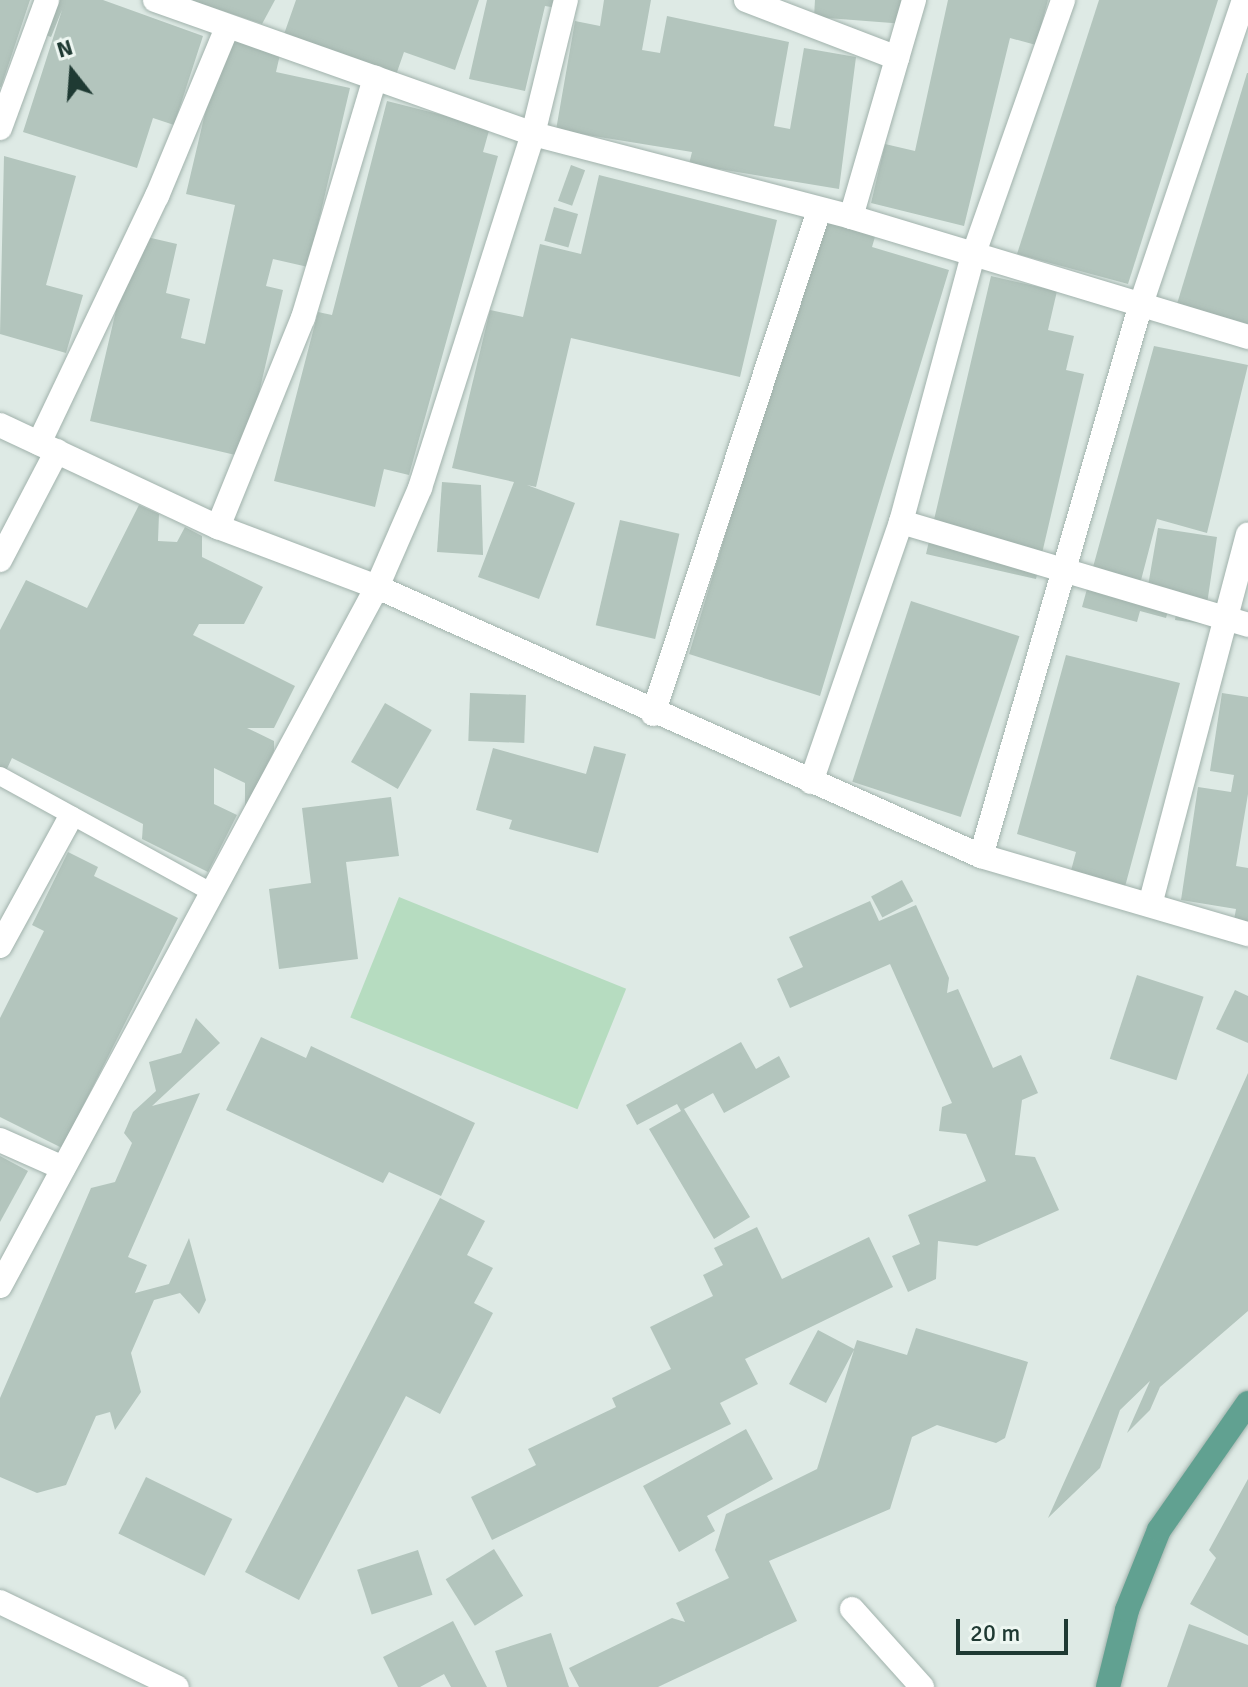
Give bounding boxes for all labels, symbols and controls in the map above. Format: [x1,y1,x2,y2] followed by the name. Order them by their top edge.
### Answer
[32,32,112,112] north arrow
[54,33,76,64] text: N
[960,1603,1072,1653] scale bar
[970,1618,1020,1648] text: 20 m

